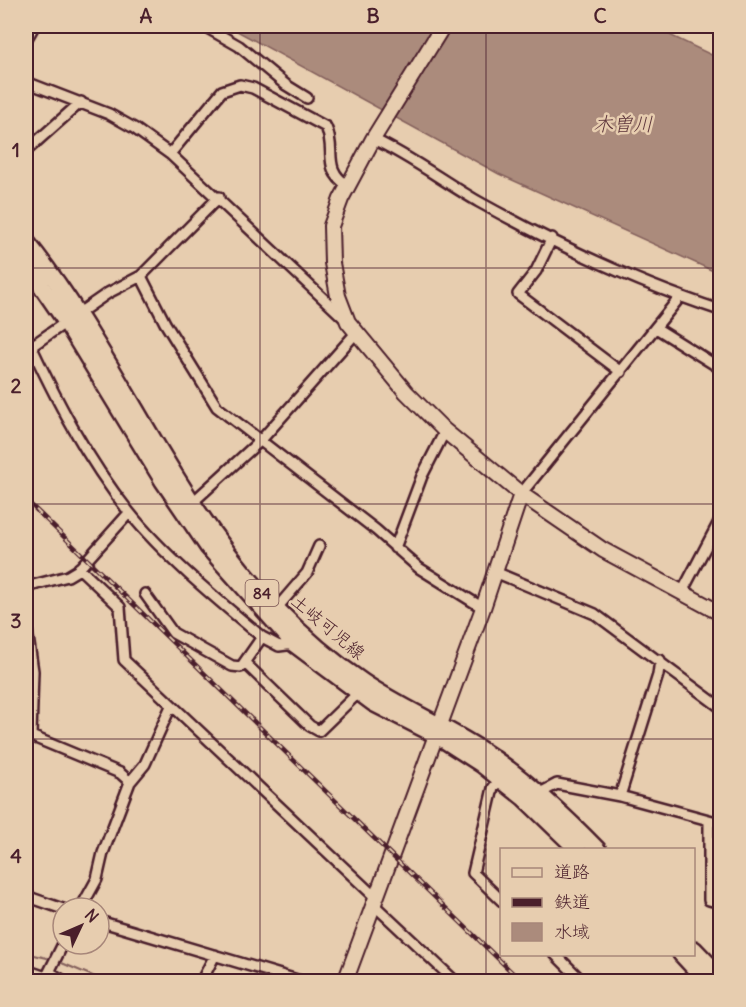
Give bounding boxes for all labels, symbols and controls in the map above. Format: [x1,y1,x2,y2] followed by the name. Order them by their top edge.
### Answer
[140,3,153,28] text: A
[366,3,380,28] text: B
[593,3,607,28] text: C
[593,111,653,136] water label: 木曽川
[12,137,20,162] text: 1
[11,373,22,398] text: 2
[246,580,278,606] road number: 84
[286,589,370,664] street label: 土岐可児線
[10,608,22,633] text: 3
[10,843,22,868] text: 4
[500,848,695,956] legend
[554,860,590,883] text: 道路
[554,890,590,913] text: 鉄道
[51,896,111,956] north arrow
[81,905,103,927] text: N
[554,920,590,943] text: 水域

